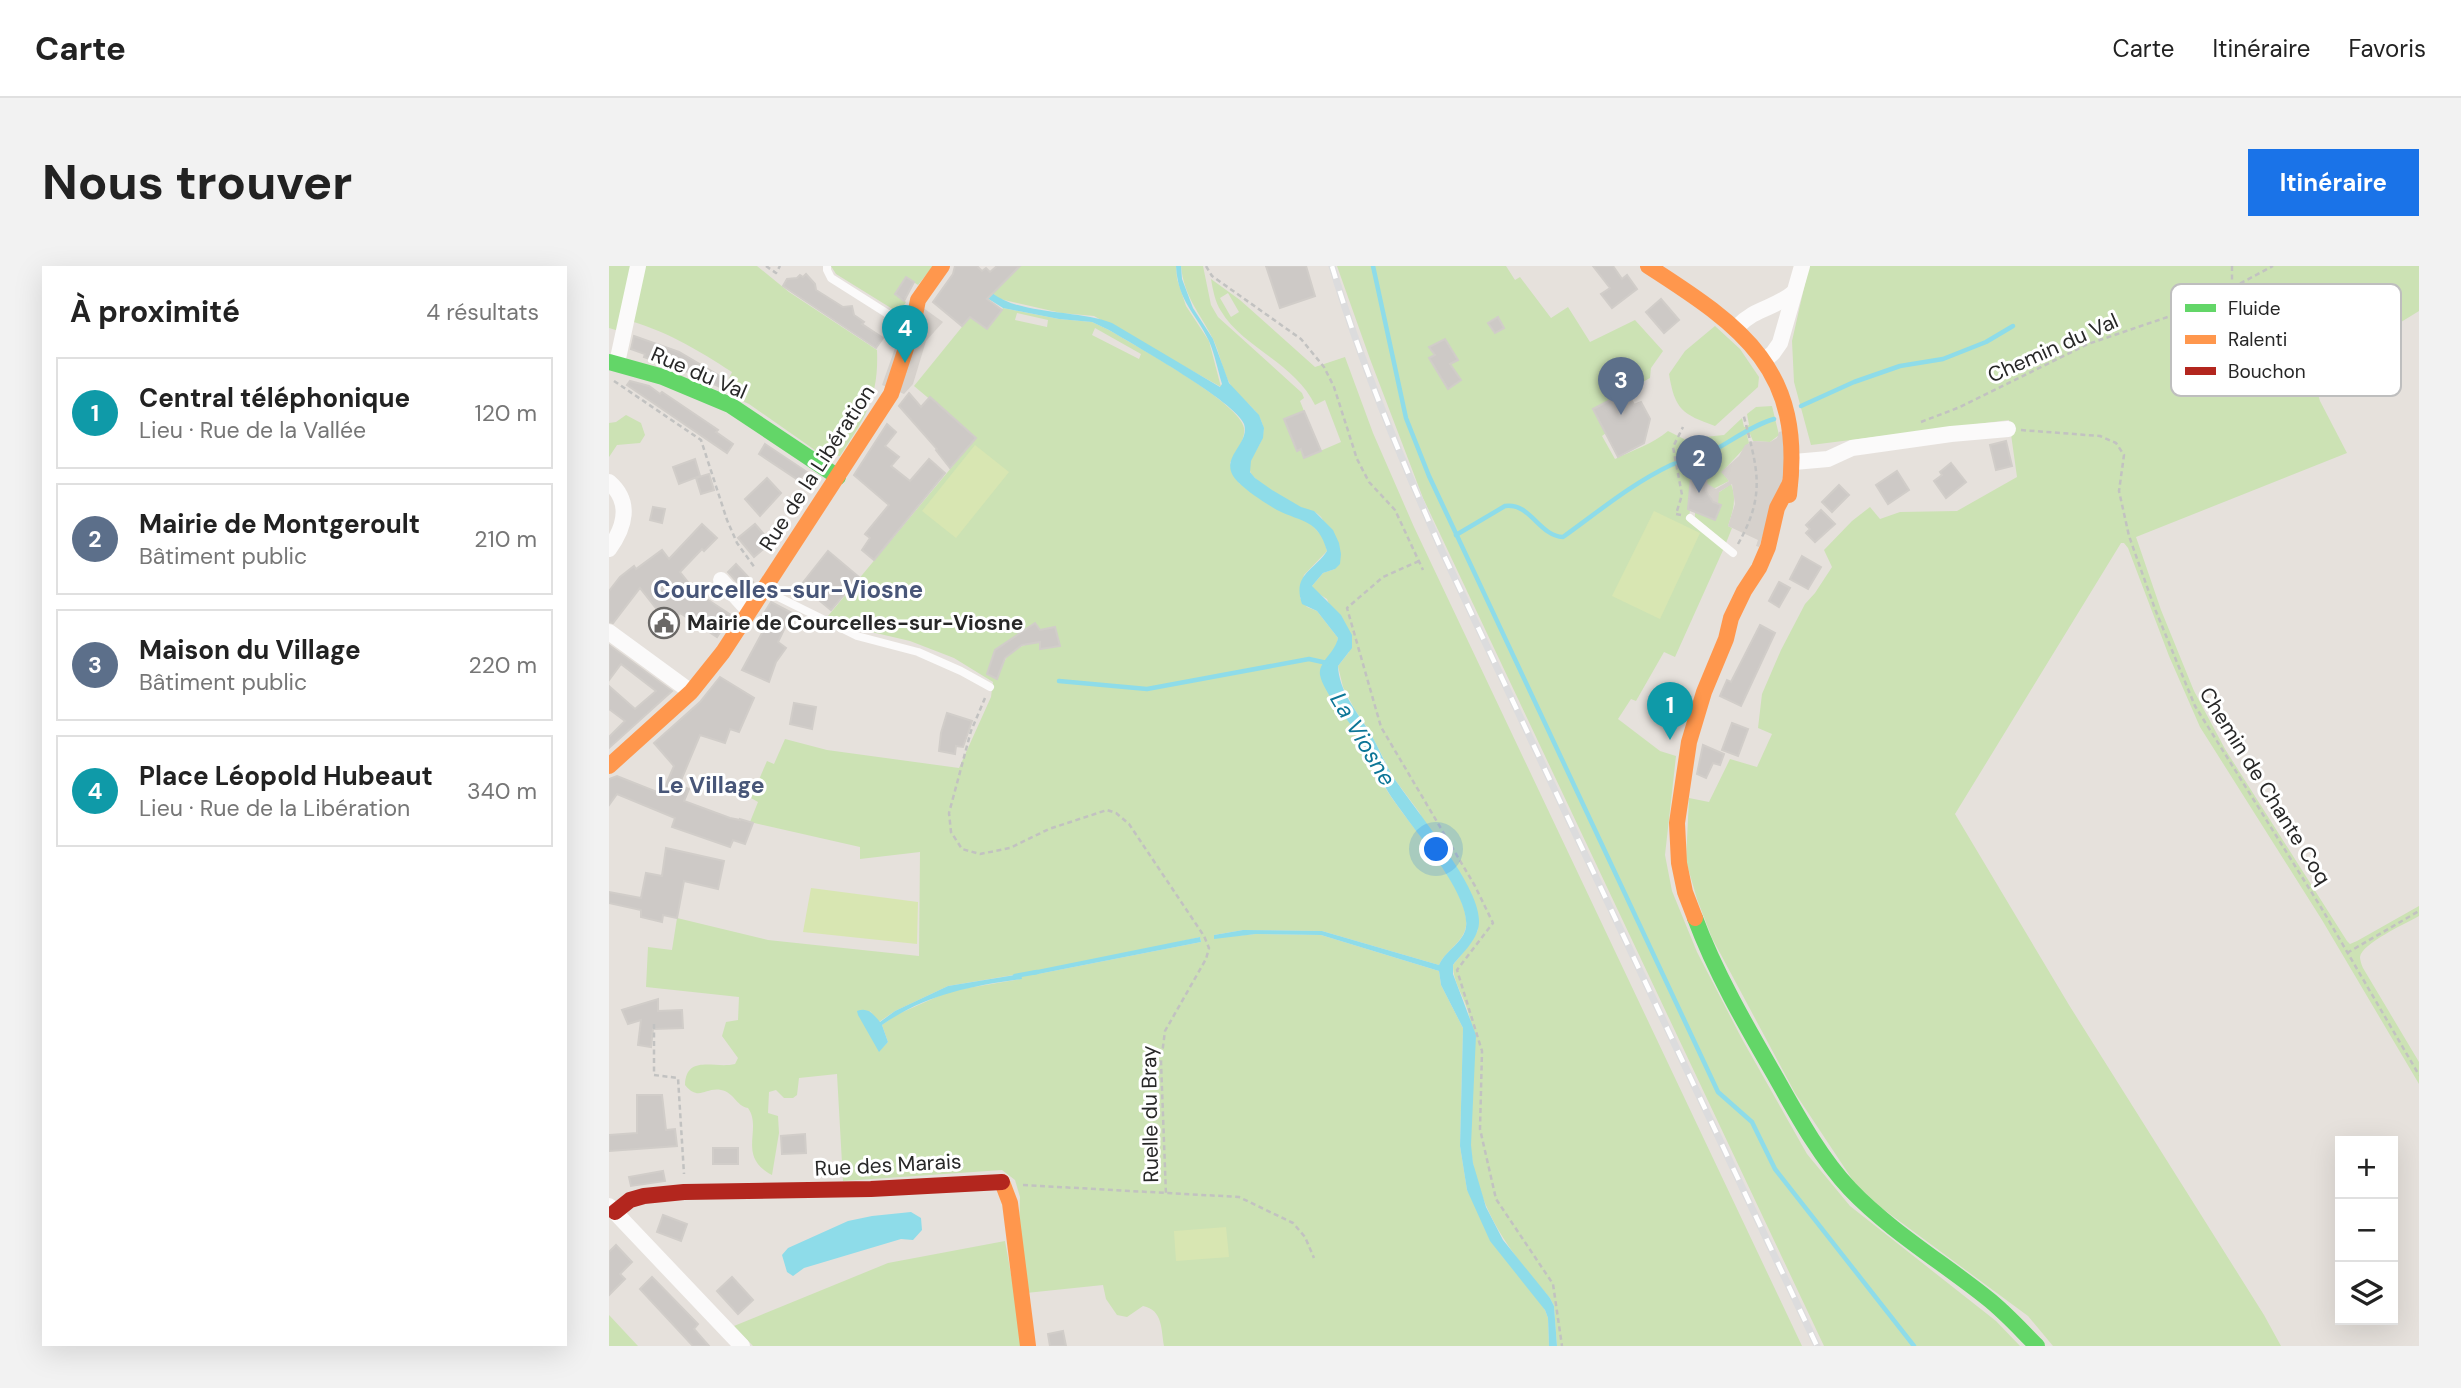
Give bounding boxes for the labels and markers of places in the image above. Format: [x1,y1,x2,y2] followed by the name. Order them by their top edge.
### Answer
[882,305,928,363] pin: 4
[1598,357,1644,415] pin: 3
[1676,435,1722,493] pin: 2
[647,606,681,640] public building icon: Mairie de Courcelles-sur-Viosne
[687,609,1023,637] place label: Mairie de Courcelles-sur-Viosne
[1647,682,1693,740] pin: 1

